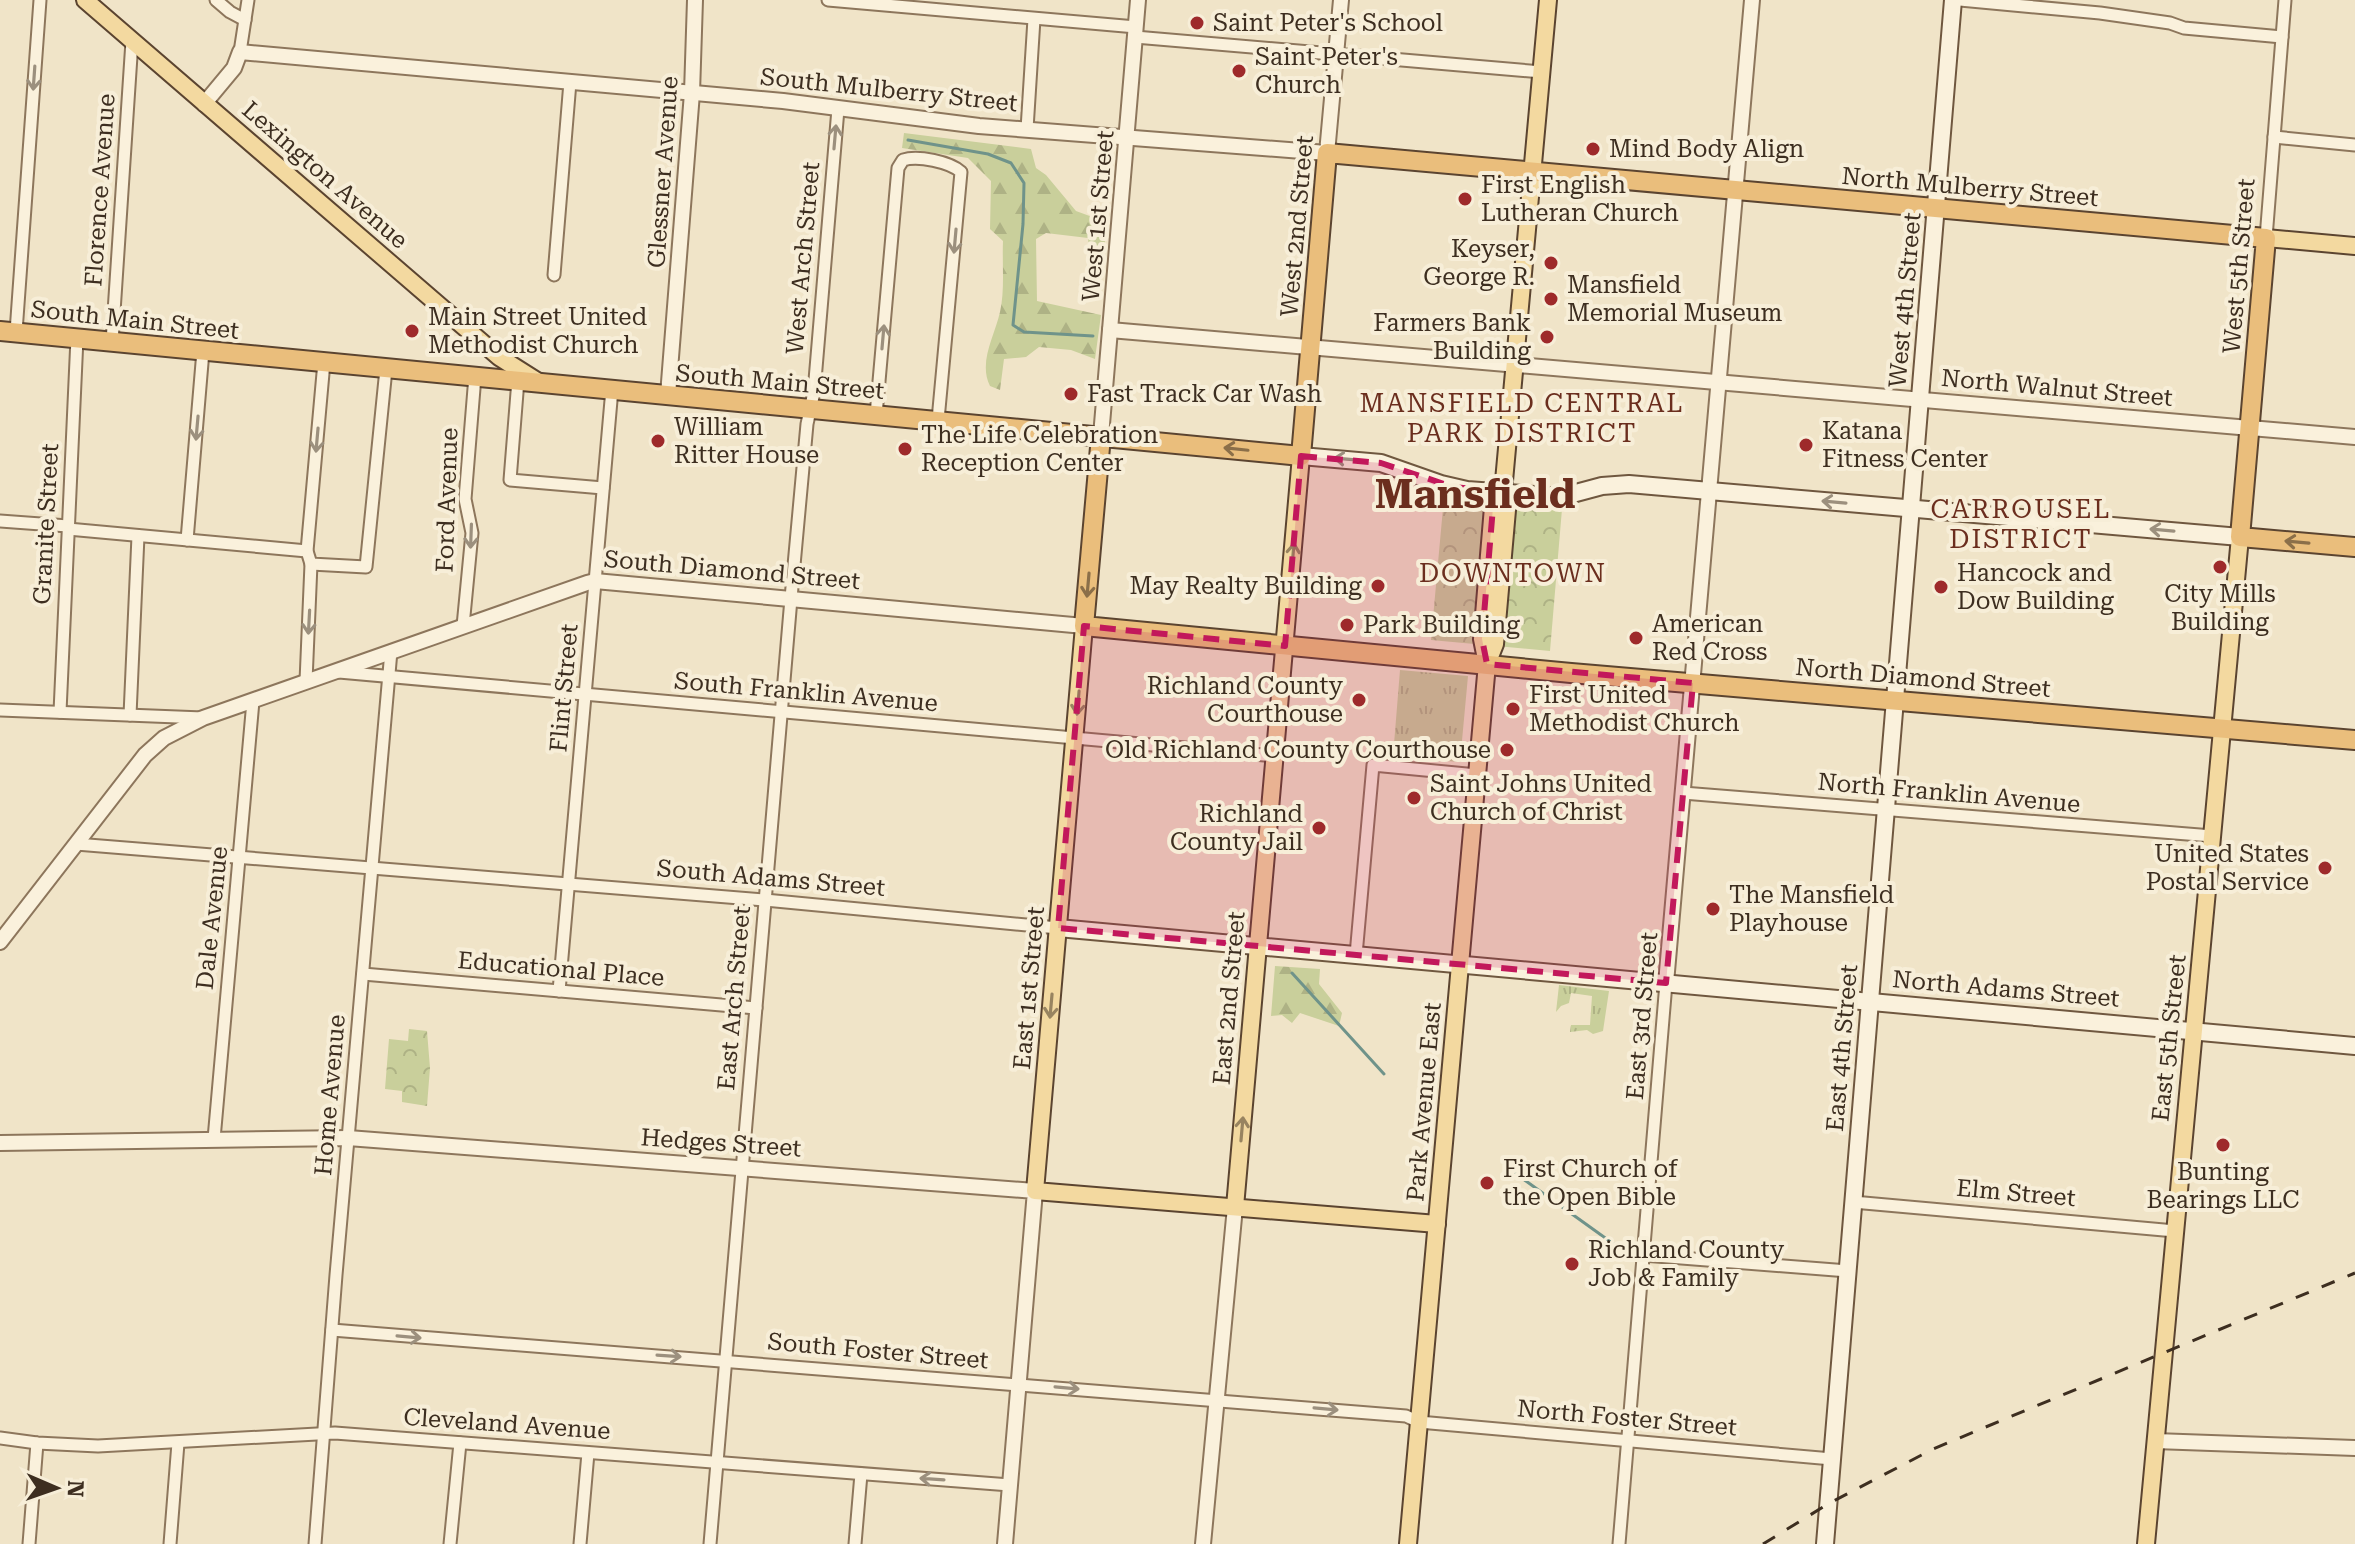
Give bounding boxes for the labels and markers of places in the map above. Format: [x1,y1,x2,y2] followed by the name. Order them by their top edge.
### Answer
[1213,9,1443,37] place label: Saint Peter's School
[1188,14,1206,32] marker: Saint Peter's School
[1255,43,1398,99] place label: Saint Peter's Church
[1230,62,1248,80] marker: Saint Peter's Church
[1609,135,1804,163] place label: Mind Body Align
[1584,140,1602,158] marker: Mind Body Align
[1481,171,1679,227] place label: First English Lutheran Church
[1456,190,1474,208] marker: First English Lutheran Church
[1423,235,1535,291] place label: Keyser, George R.
[1542,254,1560,272] marker: Keyser, George R.
[1567,271,1783,327] place label: Mansfield Memorial Museum
[1542,290,1560,308] marker: Mansfield Memorial Museum
[428,303,647,359] place label: Main Street United Methodist Church
[1373,309,1531,365] place label: Farmers Bank Building
[403,322,421,340] marker: Main Street United Methodist Church
[1538,328,1556,346] marker: Farmers Bank Building
[1087,380,1322,408] place label: Fast Track Car Wash
[1062,385,1080,403] marker: Fast Track Car Wash
[674,413,819,469] place label: William Ritter House
[1822,417,1988,473] place label: Katana Fitness Center
[921,421,1158,477] place label: The Life Celebration Reception Center
[649,432,667,450] marker: William Ritter House
[1797,436,1815,454] marker: Katana Fitness Center
[896,440,914,458] marker: The Life Celebration Reception Center
[2211,558,2229,576] marker: City Mills Building
[1957,559,2114,615] place label: Hancock and Dow Building
[1129,572,1362,600] place label: May Realty Building
[1369,577,1387,595] marker: May Realty Building
[1932,578,1950,596] marker: Hancock and Dow Building
[2164,580,2276,636] place label: City Mills Building
[1652,610,1767,666] place label: American Red Cross
[1363,611,1520,639] place label: Park Building
[1338,616,1356,634] marker: Park Building
[1627,629,1645,647] marker: American Red Cross
[1147,672,1344,728] place label: Richland County Courthouse
[1529,681,1740,737] place label: First United Methodist Church
[1350,691,1368,709] marker: Richland County Courthouse
[1504,700,1522,718] marker: First United Methodist Church
[1105,736,1491,764] place label: Old Richland County Courthouse
[1498,741,1516,759] marker: Old Richland County Courthouse
[1430,770,1652,826] place label: Saint Johns United Church of Christ
[1405,789,1423,807] marker: Saint Johns United Church of Christ
[1170,800,1303,856] place label: Richland County Jail
[1310,819,1328,837] marker: Richland County Jail
[2146,840,2309,896] place label: United States Postal Service
[2316,859,2334,877] marker: United States Postal Service
[1729,881,1894,937] place label: The Mansfield Playhouse
[1704,900,1722,918] marker: The Mansfield Playhouse
[2214,1136,2232,1154] marker: Bunting Bearings LLC
[1503,1155,1678,1211] place label: First Church of the Open Bible
[2146,1158,2300,1214] place label: Bunting Bearings LLC
[1478,1174,1496,1192] marker: First Church of the Open Bible
[1588,1236,1785,1292] place label: Richland County Job & Family
[1563,1255,1581,1273] marker: Richland County Job & Family

